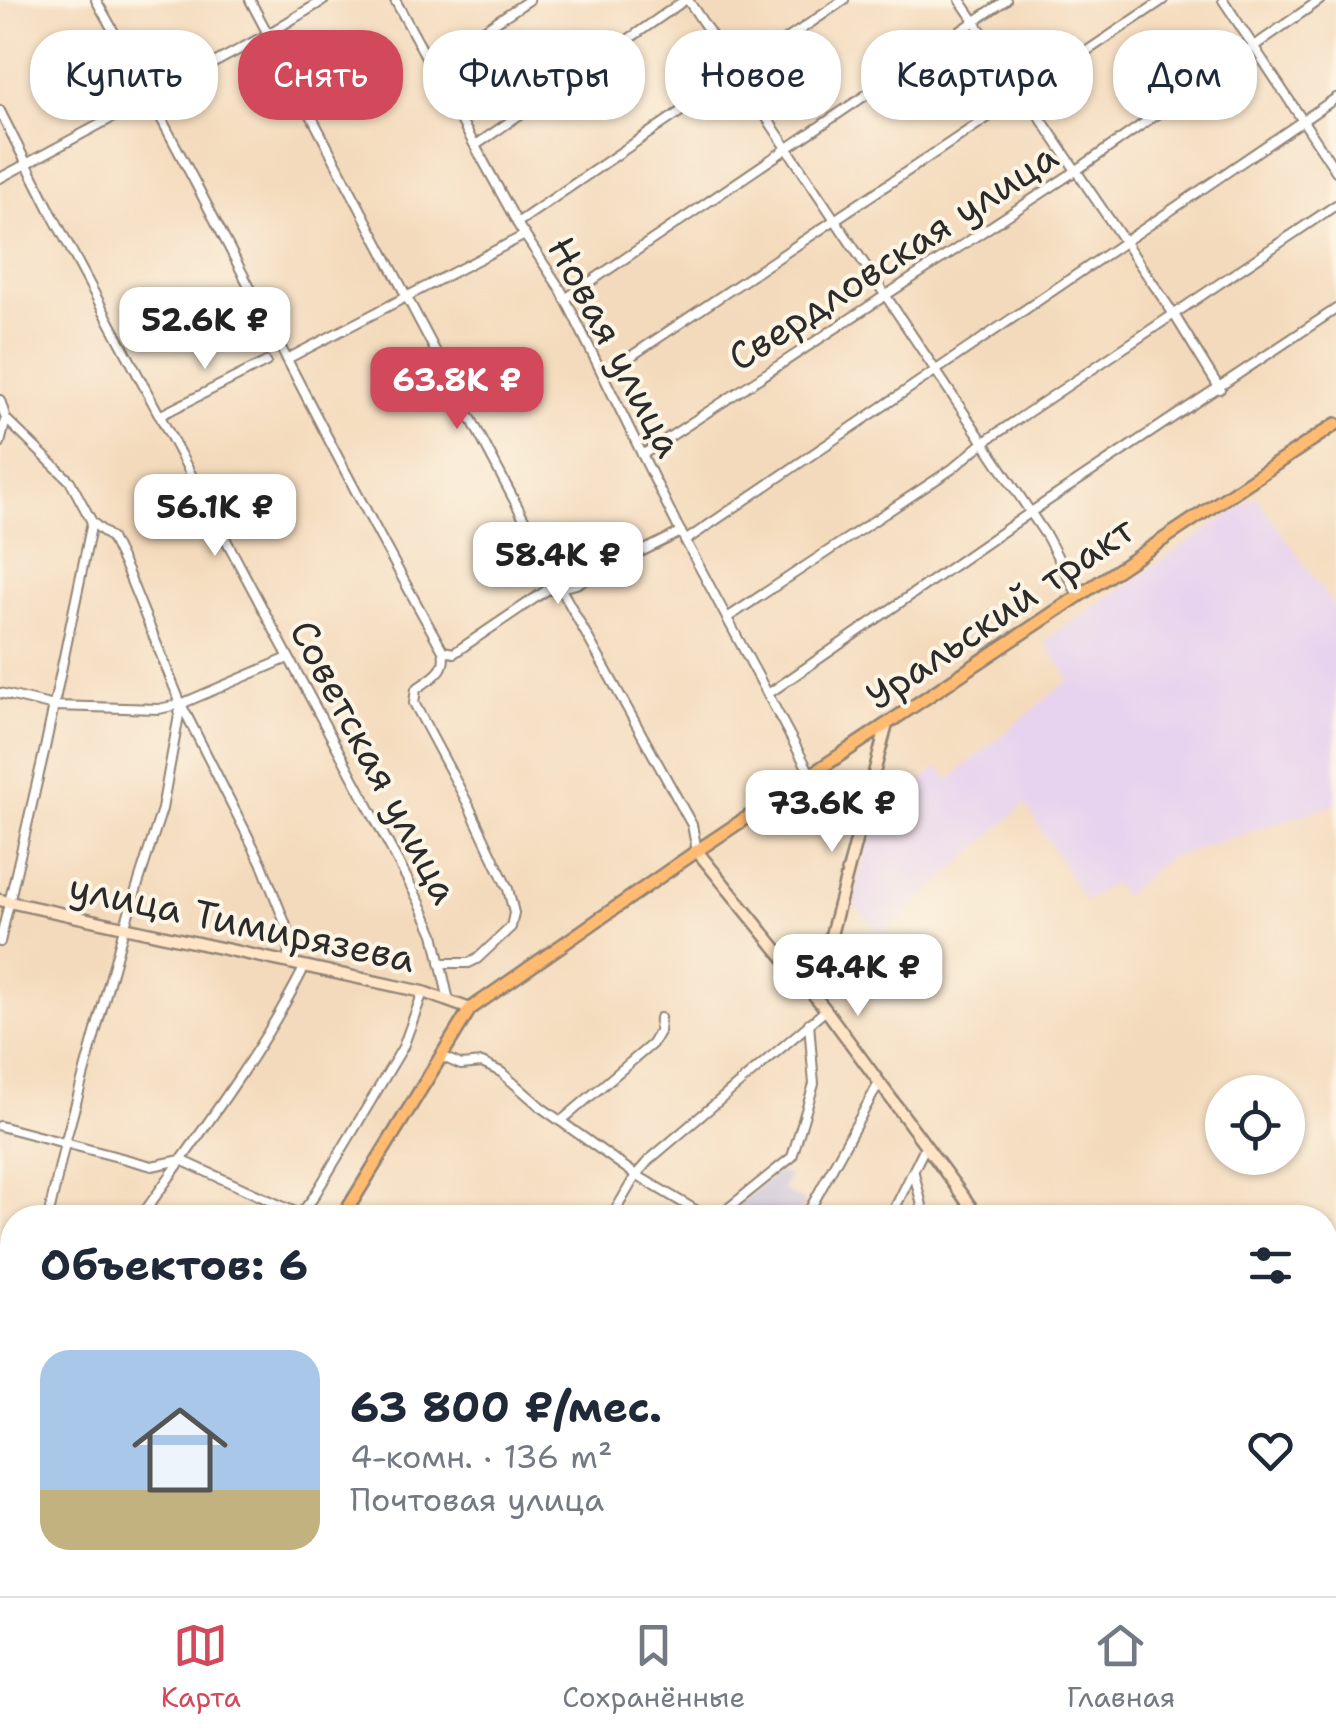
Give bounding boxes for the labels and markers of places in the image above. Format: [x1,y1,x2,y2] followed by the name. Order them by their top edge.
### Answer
[113,287,297,372] pin: 52.6K ₽
[365,347,549,432] pin: 63.8K ₽
[123,474,307,559] pin: 56.1K ₽
[466,522,650,607] pin: 58.4K ₽
[740,770,924,855] pin: 73.6K ₽
[766,934,950,1019] pin: 54.4K ₽

